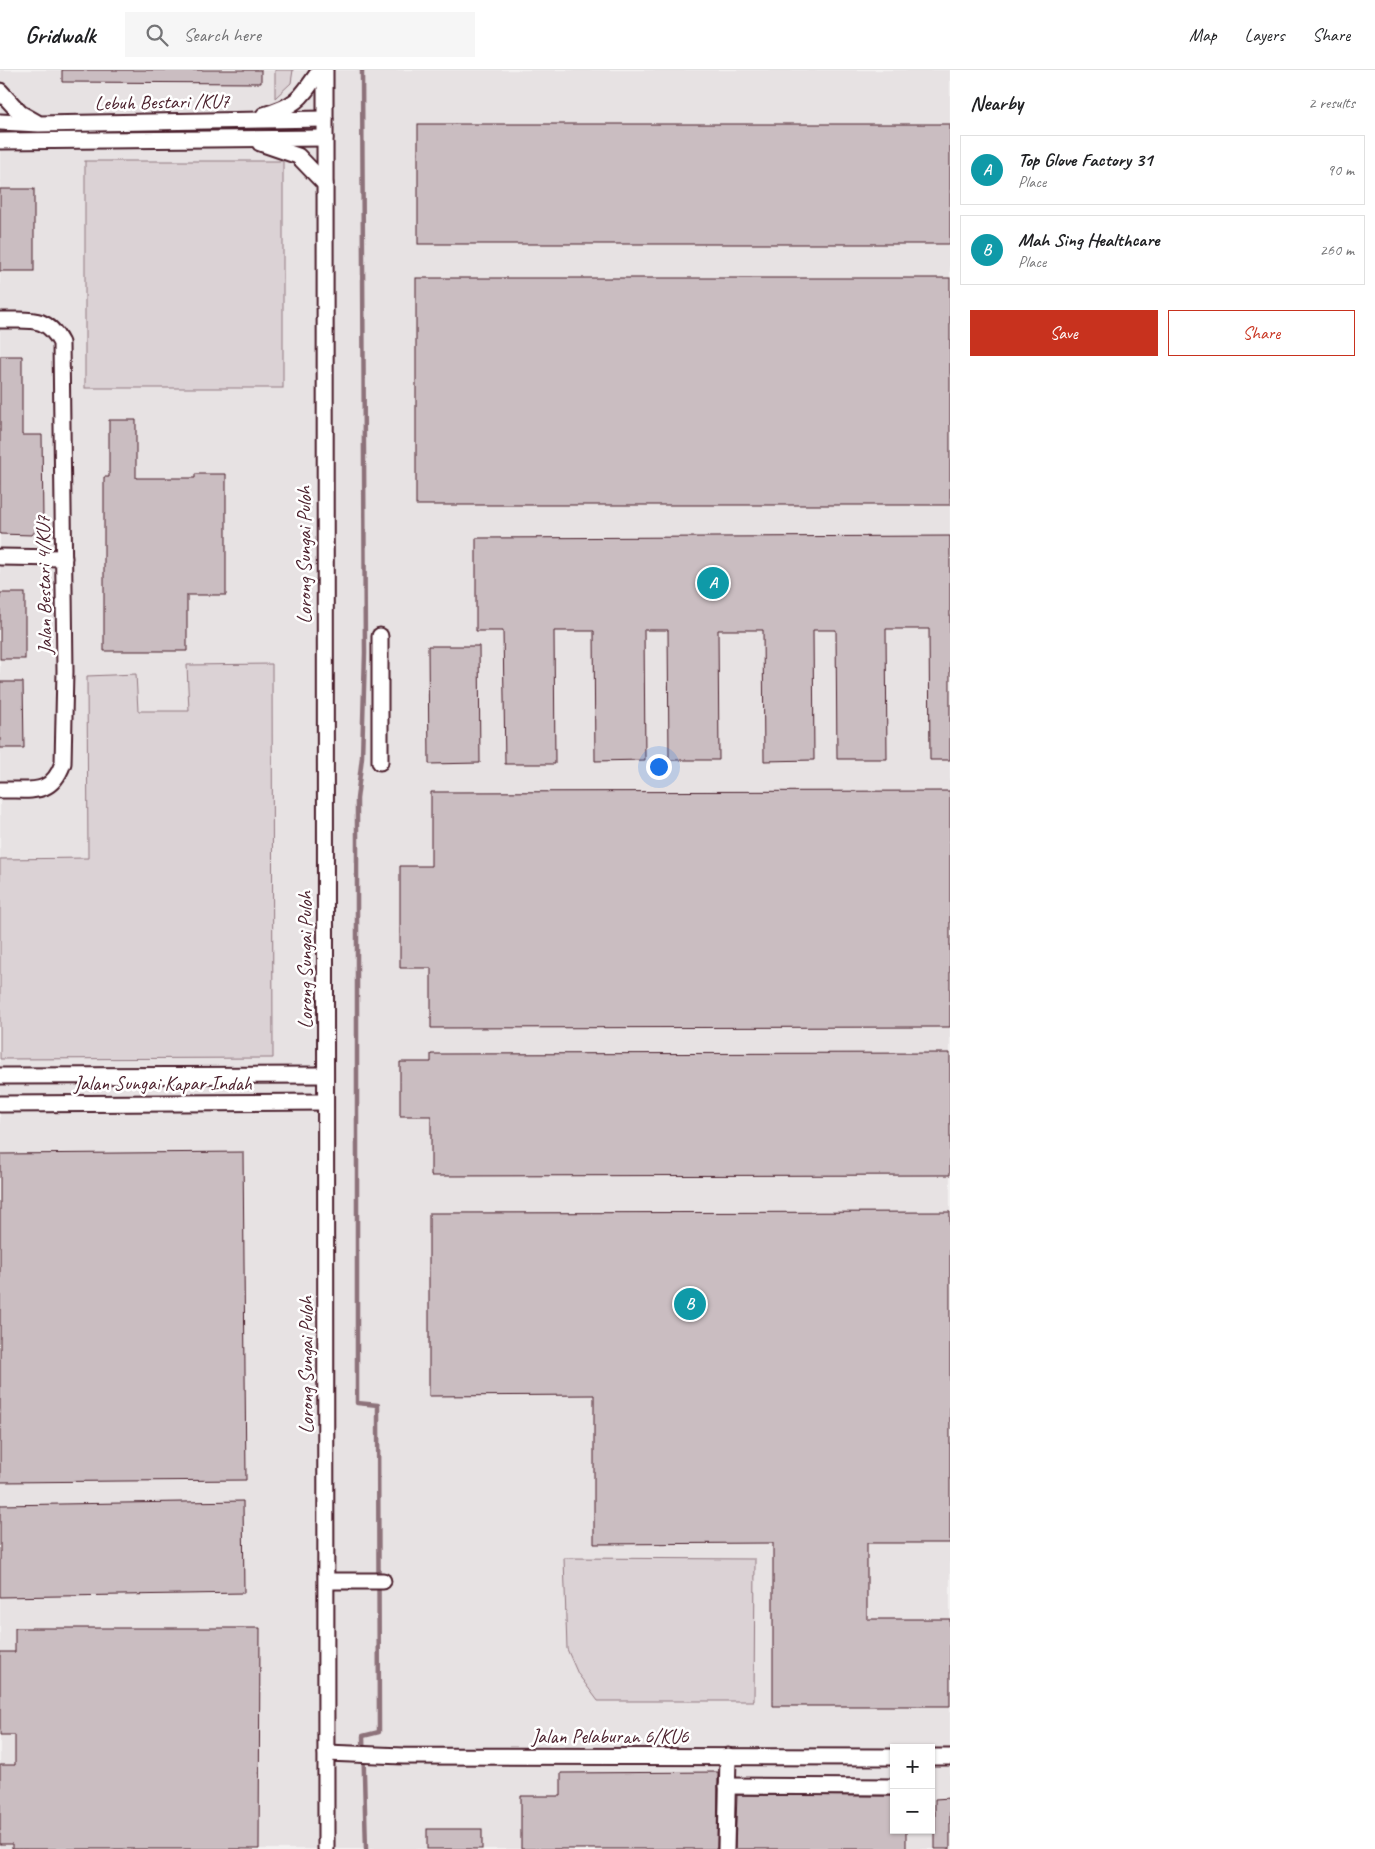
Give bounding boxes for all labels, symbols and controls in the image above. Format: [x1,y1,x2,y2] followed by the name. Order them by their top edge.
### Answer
[125,12,475,57] search box
[25,20,95,50] text: Gridwalk
[143,21,171,49] icon: search
[183,23,261,47] text: Search here
[1189,24,1217,46] text: Map
[1245,24,1284,46] text: Layers
[1312,24,1350,46] text: Share
[94,88,231,116] street label: Lebuh Bestari /KU7
[970,90,1023,116] text: Nearby
[1308,93,1355,113] text: 2 results
[1018,148,1153,172] text: Top Glove Factory 31
[983,160,991,180] text: A
[1327,160,1354,180] text: 90 m
[1018,172,1046,192] text: Place
[1018,228,1159,252] text: Mah Sing Healthcare
[983,240,991,260] text: B
[1320,240,1354,260] text: 260 m
[1018,252,1046,272] text: Place
[970,310,1158,356] button: Save
[1168,310,1355,356] button: Share
[292,485,317,624] street label: Lorong Sungai Puloh
[30,514,58,656] street label: Jalan Bestari 4/KU7
[697,564,729,602] pin: A
[646,754,672,780] your location
[293,890,318,1029] street label: Lorong Sungai Puloh
[73,1071,253,1096] street label: Jalan Sungai Kapar Indah
[674,1285,706,1323] pin: B
[294,1295,319,1434] street label: Lorong Sungai Puloh
[530,1724,690,1749] street label: Jalan Pelaburan 6/KU6
[890,1744,935,1834] map controls
[890,1744,935,1789] button: +
[890,1789,935,1834] button: −

